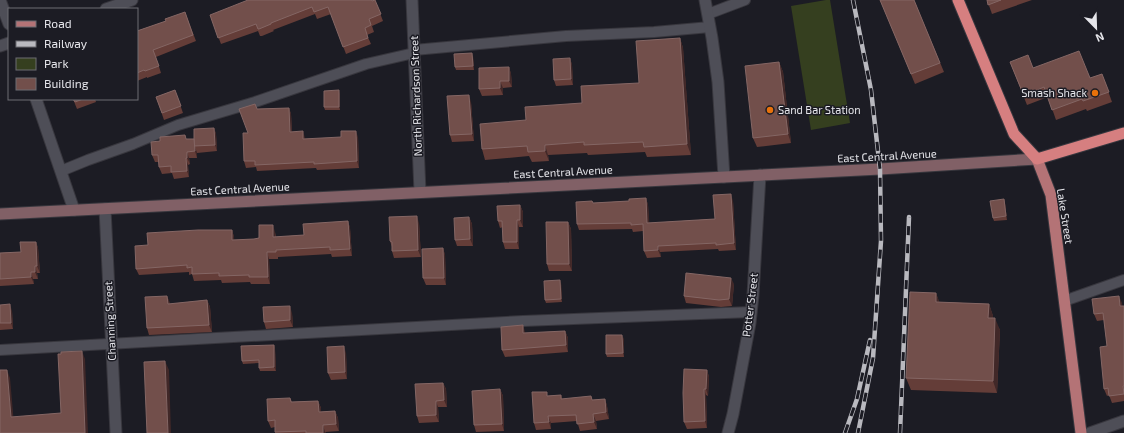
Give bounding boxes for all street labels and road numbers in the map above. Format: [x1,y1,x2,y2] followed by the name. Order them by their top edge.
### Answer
[407,36,424,157] street label: North Richardson Street
[837,146,937,165] street label: East Central Avenue
[513,162,613,181] street label: East Central Avenue
[190,179,290,198] street label: East Central Avenue
[1055,187,1076,245] street label: Lake Street
[739,272,760,338] street label: Potter Street
[101,281,118,361] street label: Channing Street

